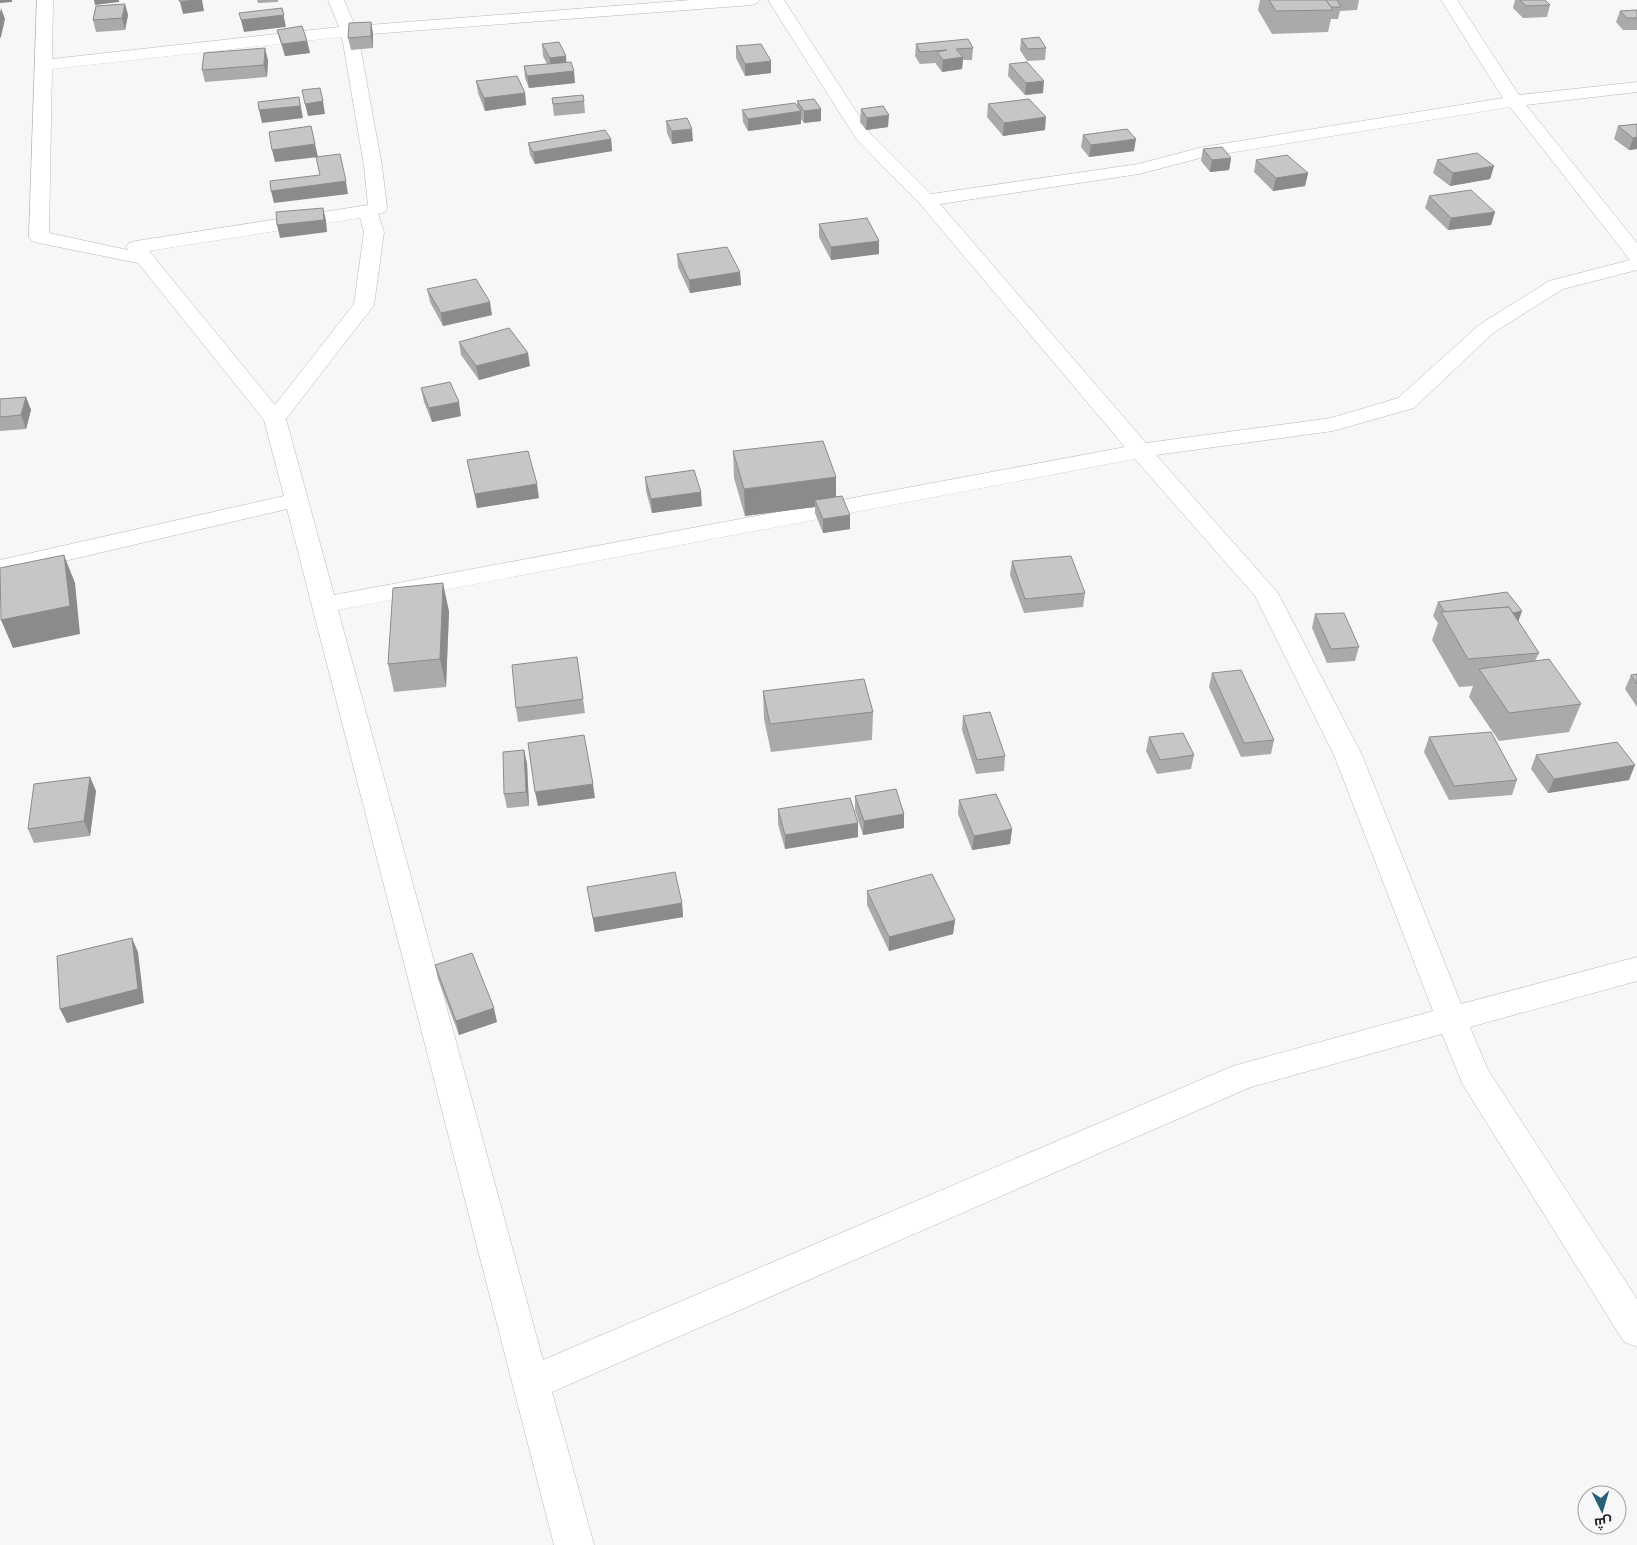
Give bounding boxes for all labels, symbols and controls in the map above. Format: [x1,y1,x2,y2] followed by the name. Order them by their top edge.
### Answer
[1577,1485,1627,1535] north arrow
[1593,1513,1613,1533] text: ش

